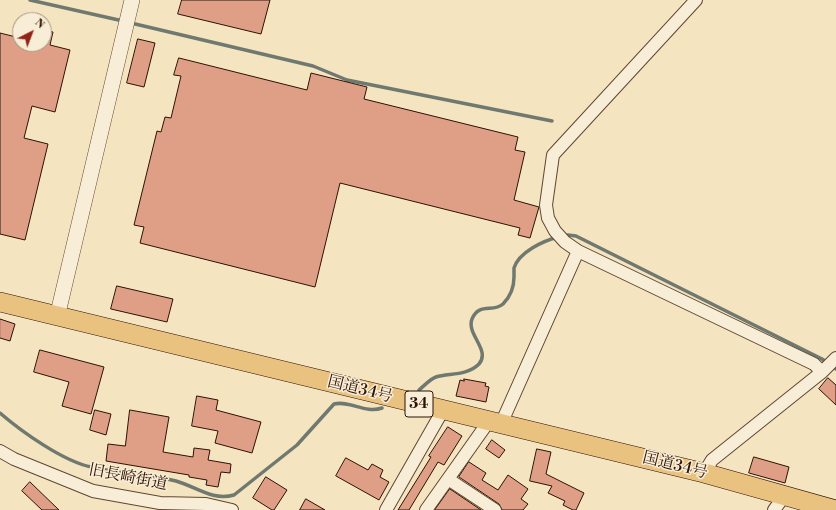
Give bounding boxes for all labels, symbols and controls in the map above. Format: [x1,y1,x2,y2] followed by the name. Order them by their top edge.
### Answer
[12,12,52,52] north arrow
[31,16,47,32] text: N
[325,373,395,407] street label: 国道34号
[405,391,433,417] road number: 34
[640,449,710,483] street label: 国道34号
[87,461,169,495] street label: 旧長崎街道

